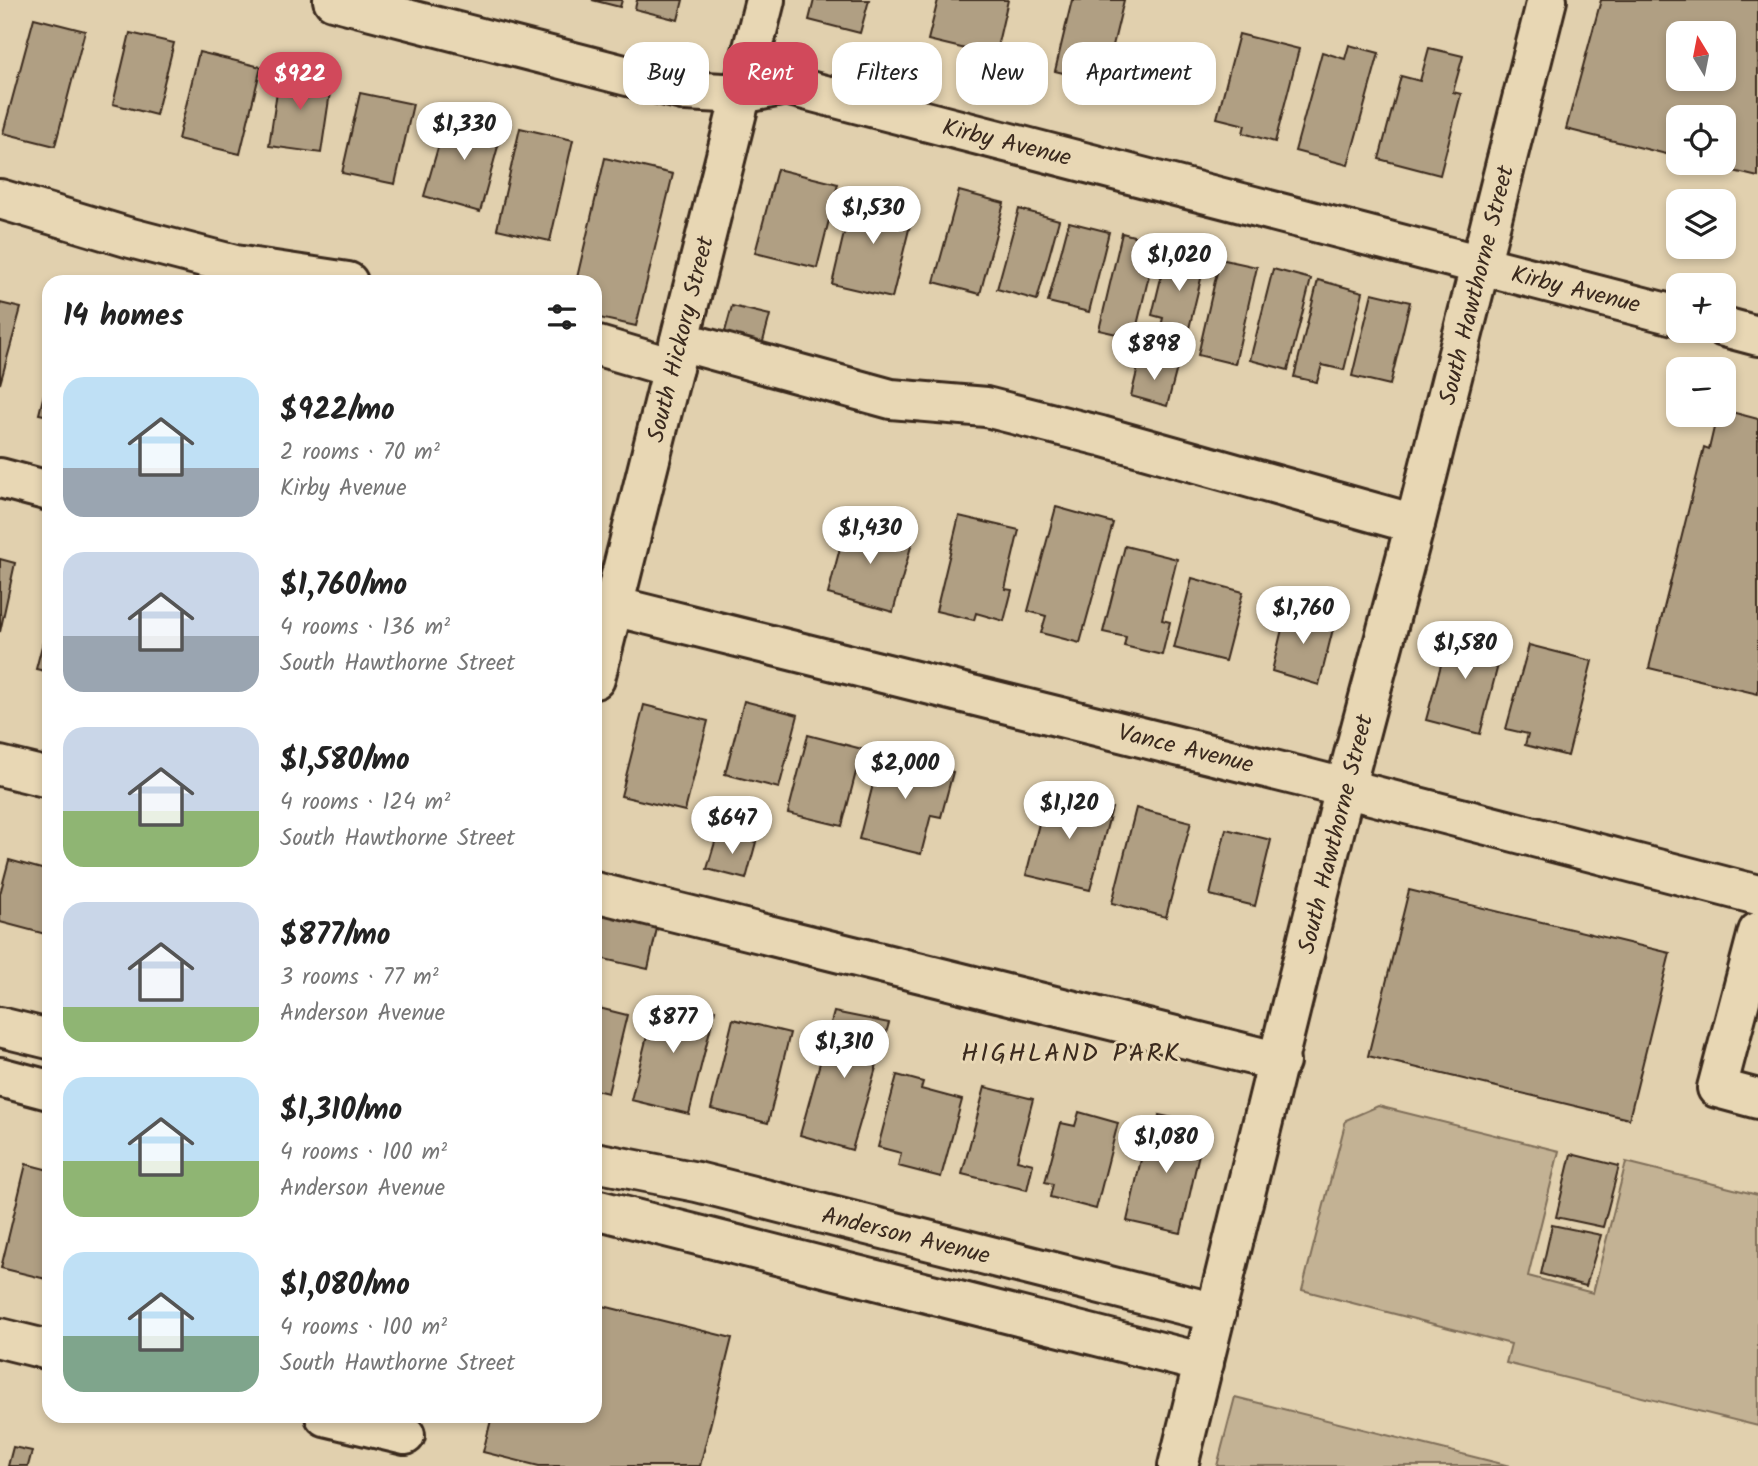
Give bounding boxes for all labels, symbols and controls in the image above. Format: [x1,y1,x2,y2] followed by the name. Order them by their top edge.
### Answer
[1666,21,1736,91] north arrow
[1666,21,1736,427] map controls
[623,42,709,105] chip: Buy
[723,42,818,105] chip: Rent
[832,42,942,105] chip: Filters
[956,42,1048,105] chip: New
[1062,42,1216,105] chip: Apartment
[259,52,341,112] pin: $922
[274,57,326,93] text: $922
[407,102,521,162] pin: $1,330
[1666,105,1736,175] button: locate
[432,107,496,143] text: $1,330
[938,109,1076,178] street label: Kirby Avenue
[1429,161,1526,409] street label: South Hawthorne Street
[816,187,930,246] pin: $1,530
[1666,189,1736,259] button: layers
[842,191,904,227] text: $1,530
[637,231,726,447] street label: South Hickory Street
[1122,233,1236,293] pin: $1,020
[1147,238,1211,274] text: $1,020
[1507,256,1645,325] street label: Kirby Avenue
[1666,273,1736,343] button: +
[63,293,184,341] text: 14 homes
[543,298,581,336] icon: filters
[1113,322,1195,382] pin: $898
[1128,327,1180,363] text: $898
[1666,357,1736,427] button: −
[280,387,395,435] text: $922/mo
[119,405,203,489] icon: home
[280,435,440,471] text: 2 rooms · 70 m²
[280,471,406,507] text: Kirby Avenue
[813,506,927,566] pin: $1,430
[838,511,902,547] text: $1,430
[280,562,407,610] text: $1,760/mo
[119,580,203,664] icon: home
[1246,586,1360,646] pin: $1,760
[1272,591,1334,627] text: $1,760
[280,610,450,646] text: 4 rooms · 136 m²
[1408,622,1522,681] pin: $1,580
[1433,626,1497,662] text: $1,580
[280,646,515,682] text: South Hawthorne Street
[1288,710,1385,958] street label: South Hawthorne Street
[1114,714,1258,785] street label: Vance Avenue
[280,737,410,785] text: $1,580/mo
[848,742,962,801] pin: $2,000
[871,746,939,782] text: $2,000
[119,755,203,839] icon: home
[1012,782,1126,841] pin: $1,120
[280,785,450,821] text: 4 rooms · 124 m²
[1040,786,1098,822] text: $1,120
[691,796,773,856] pin: $647
[707,801,757,837] text: $647
[280,821,515,857] text: South Hawthorne Street
[280,912,391,960] text: $877/mo
[119,930,203,1014] icon: home
[280,960,439,996] text: 3 rooms · 77 m²
[280,996,445,1032] text: Anderson Avenue
[632,996,714,1055] pin: $877
[649,1000,697,1036] text: $877
[787,1020,901,1080] pin: $1,310
[815,1025,873,1061] text: $1,310
[961,1033,1181,1075] district label: HIGHLAND PARK
[280,1087,402,1135] text: $1,310/mo
[119,1105,203,1189] icon: home
[1109,1116,1223,1175] pin: $1,080
[1134,1120,1198,1156] text: $1,080
[280,1135,447,1171] text: 4 rooms · 100 m²
[280,1171,445,1207] text: Anderson Avenue
[817,1197,994,1276] street label: Anderson Avenue
[280,1262,410,1310] text: $1,080/mo
[119,1280,203,1364] icon: home
[280,1310,447,1346] text: 4 rooms · 100 m²
[280,1346,515,1382] text: South Hawthorne Street

